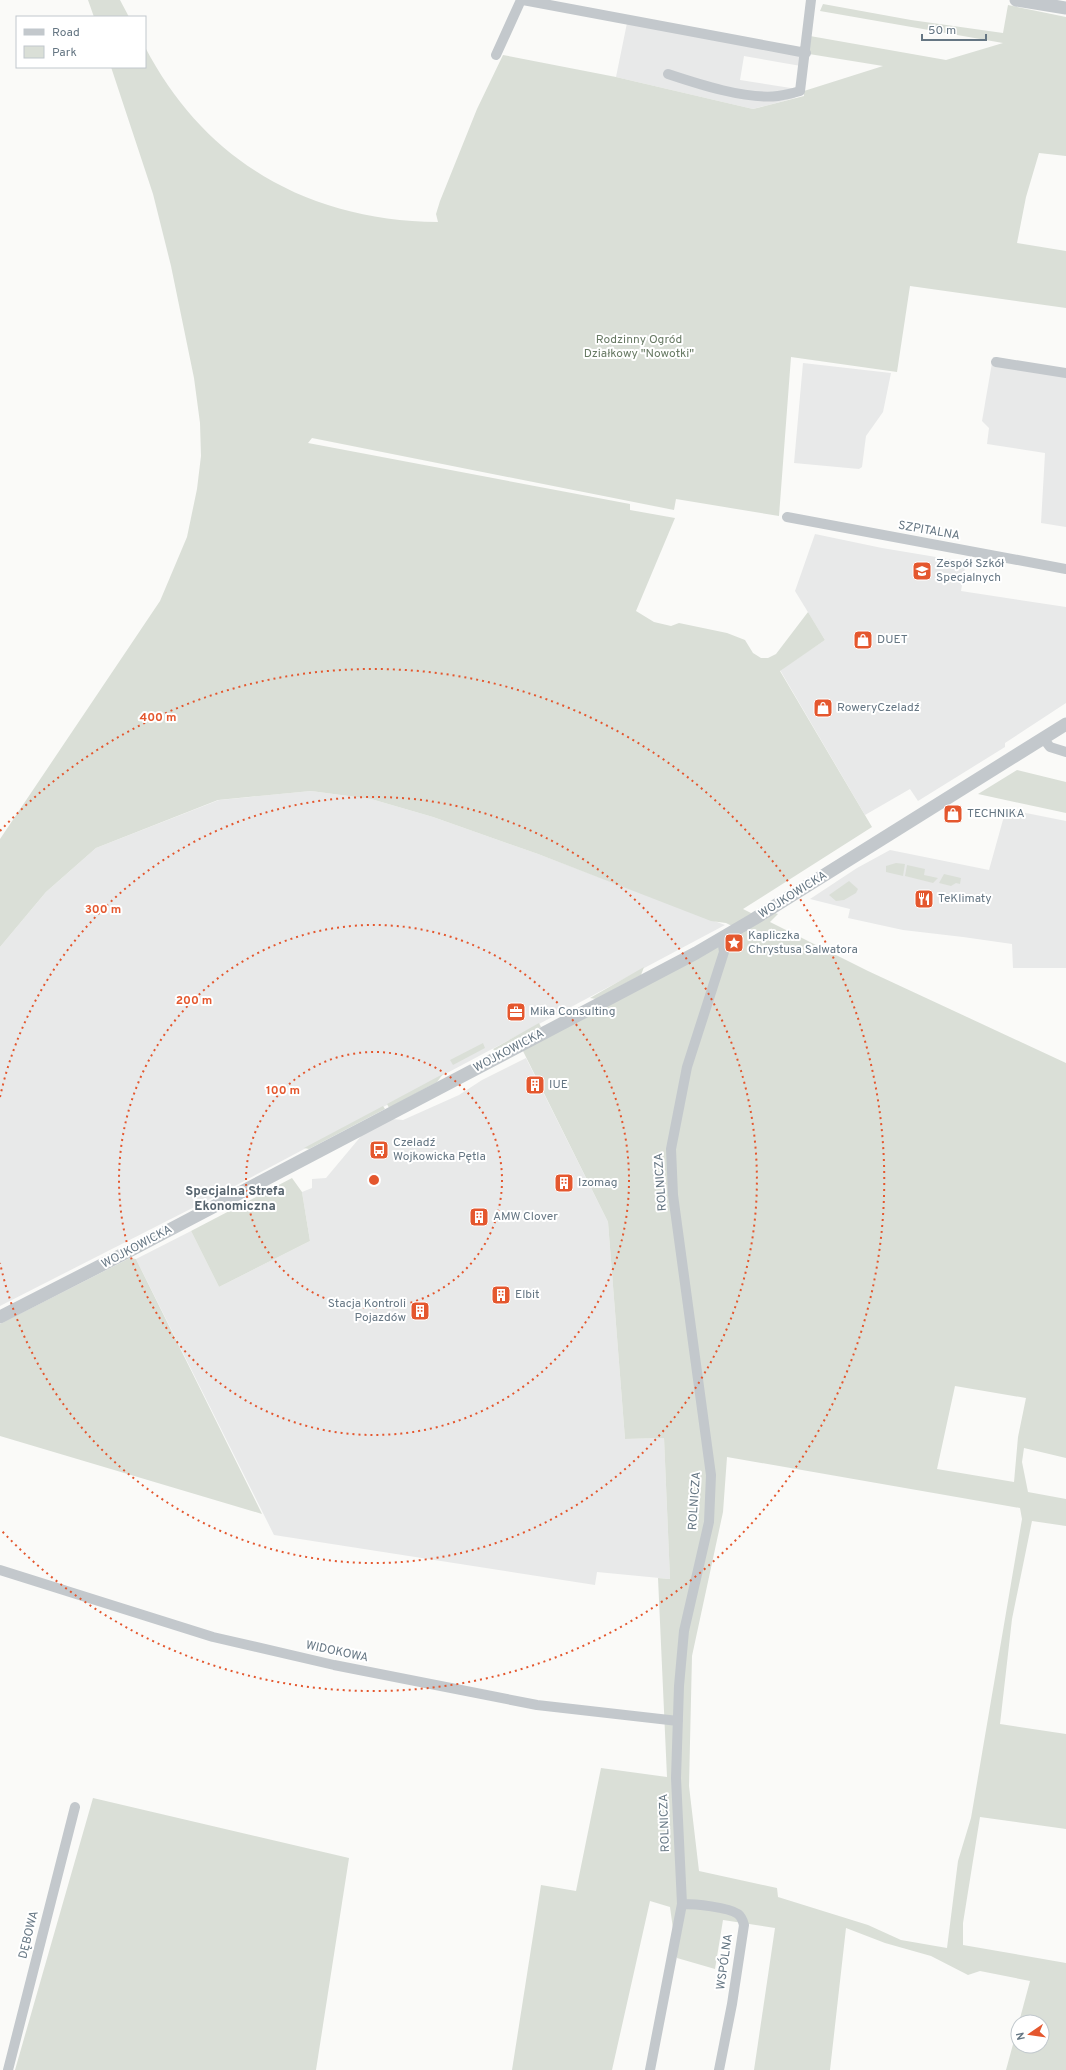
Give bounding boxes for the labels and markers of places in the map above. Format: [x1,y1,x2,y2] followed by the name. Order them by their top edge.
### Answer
[936,556,1004,586] place label: Zespół Szkół Specjalnych
[911,560,933,582] school or university icon: Zespół Szkół Specjalnych
[852,629,874,651] shop icon: DUET
[877,632,908,648] place label: DUET
[812,697,834,719] shop icon: RoweryCzeladź
[837,700,920,716] place label: RoweryCzeladź
[942,803,964,825] shop icon: TECHNIKA
[967,806,1025,822] place label: TECHNIKA
[913,888,935,910] restaurant icon: TeKlimaty
[938,891,992,907] place label: TeKlimaty
[748,928,858,958] place label: Kapliczka Chrystusa Salwatora
[723,932,745,954] place icon: Kapliczka Chrystusa Salwatora
[505,1001,527,1023] office icon: Mika Consulting
[530,1004,616,1020] place label: Mika Consulting
[524,1074,546,1096] building icon: IUE
[549,1077,568,1093] place label: IUE
[393,1135,486,1165] place label: Czeladź Wojkowicka Pętla
[368,1139,390,1161] bus stop icon: Czeladź Wojkowicka Pętla
[553,1172,575,1194] building icon: Izomag
[367,1173,381,1187] centre of rings
[578,1175,617,1191] place label: Izomag
[468,1206,490,1228] building icon: AMW Clover
[493,1209,558,1225] place label: AMW Clover
[490,1284,512,1306] building icon: Elbit
[515,1287,540,1303] place label: Elbit
[328,1296,406,1326] place label: Stacja Kontroli Pojazdów
[409,1300,431,1322] building icon: Stacja Kontroli Pojazdów

